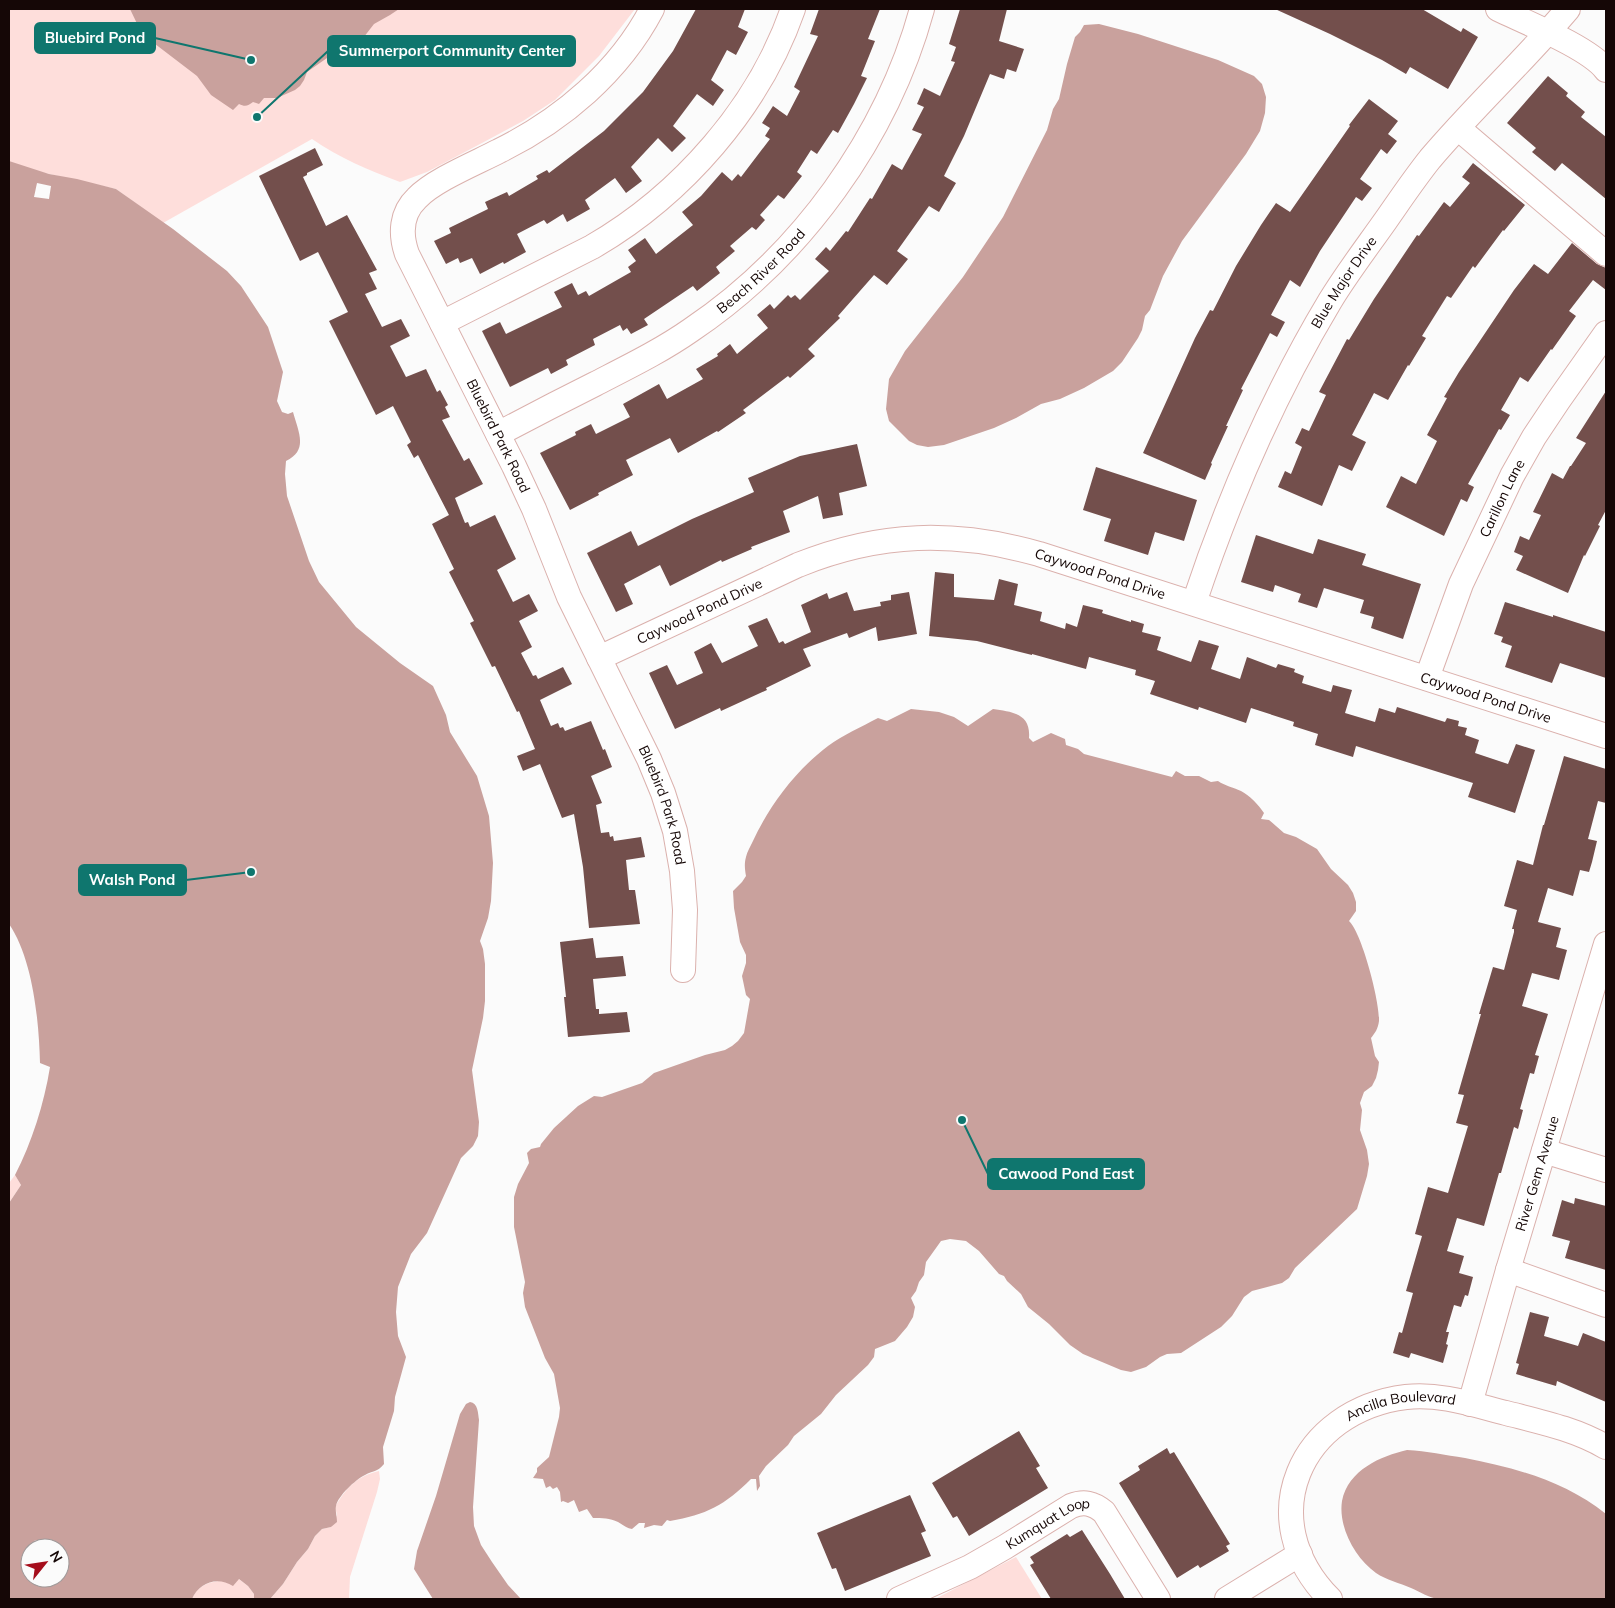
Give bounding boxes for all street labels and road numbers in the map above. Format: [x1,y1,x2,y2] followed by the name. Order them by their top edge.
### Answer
[713,225,809,317] street label: Beach River Road
[1307,233,1380,332] street label: Blue Major Drive
[463,376,534,496] street label: Bluebird Park Road
[1475,456,1529,540] street label: Carillon Lane
[1032,544,1168,603] street label: Caywood Pond Drive
[634,574,765,648] street label: Caywood Pond Drive
[1418,668,1554,727] street label: Caywood Pond Drive
[635,742,690,866] street label: Bluebird Park Road
[1511,1114,1563,1233] street label: River Gem Avenue
[1342,1387,1457,1425] street label: Ancilla Boulevard
[1002,1494,1091,1553] street label: Kumquat Loop

